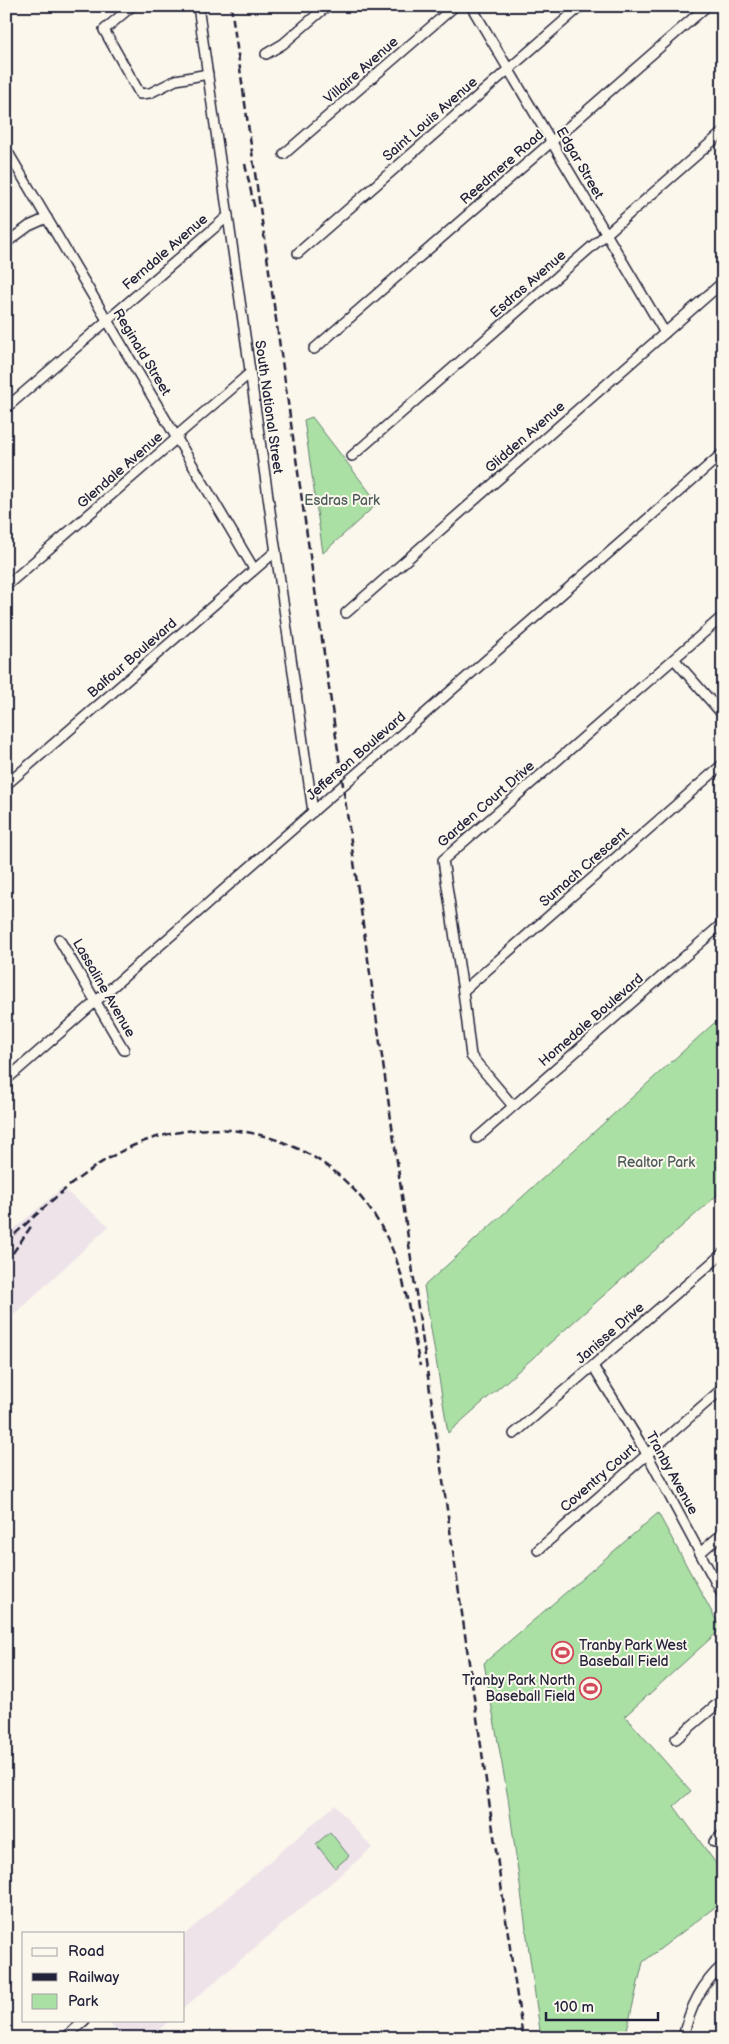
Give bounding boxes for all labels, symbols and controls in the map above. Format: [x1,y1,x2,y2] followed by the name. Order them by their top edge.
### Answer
[320,33,402,107] street label: Villaire Avenue
[379,73,481,165] street label: Saint Louis Avenue
[553,124,608,203] street label: Edgar Street
[457,126,547,208] street label: Reedmere Road
[119,210,211,294] street label: Ferndale Avenue
[487,247,569,321] street label: Esdras Avenue
[109,305,175,399] street label: Reginald Street
[251,339,287,476] street label: South National Street
[482,398,568,476] street label: Glidden Avenue
[74,428,166,512] street label: Glendale Avenue
[304,492,380,509] park label: Esdras Park
[84,615,180,701] street label: Balfour Boulevard
[303,708,409,804] street label: Jefferson Boulevard
[434,757,538,851] street label: Garden Court Drive
[536,823,633,910] street label: Sumach Crescent
[69,936,139,1040] street label: Lassaline Avenue
[535,970,647,1070] street label: Homedale Boulevard
[617,1154,695,1171] park label: Realtor Park
[572,1299,648,1367] street label: Janisse Drive
[642,1429,702,1517] street label: Tranby Avenue
[557,1440,640,1516] street label: Coventry Court
[579,1637,688,1670] place label: Tranby Park West Baseball Field
[551,1641,575,1665] sports icon: Tranby Park West Baseball Field
[462,1672,575,1705] place label: Tranby Park North Baseball Field
[579,1676,603,1700] sports icon: Tranby Park North Baseball Field
[22,1932,185,2022] legend
[68,1942,104,1961] text: Road
[68,1968,119,1987] text: Railway
[546,1989,659,2021] scale bar
[68,1992,99,2011] text: Park
[554,1998,594,2017] text: 100 m

